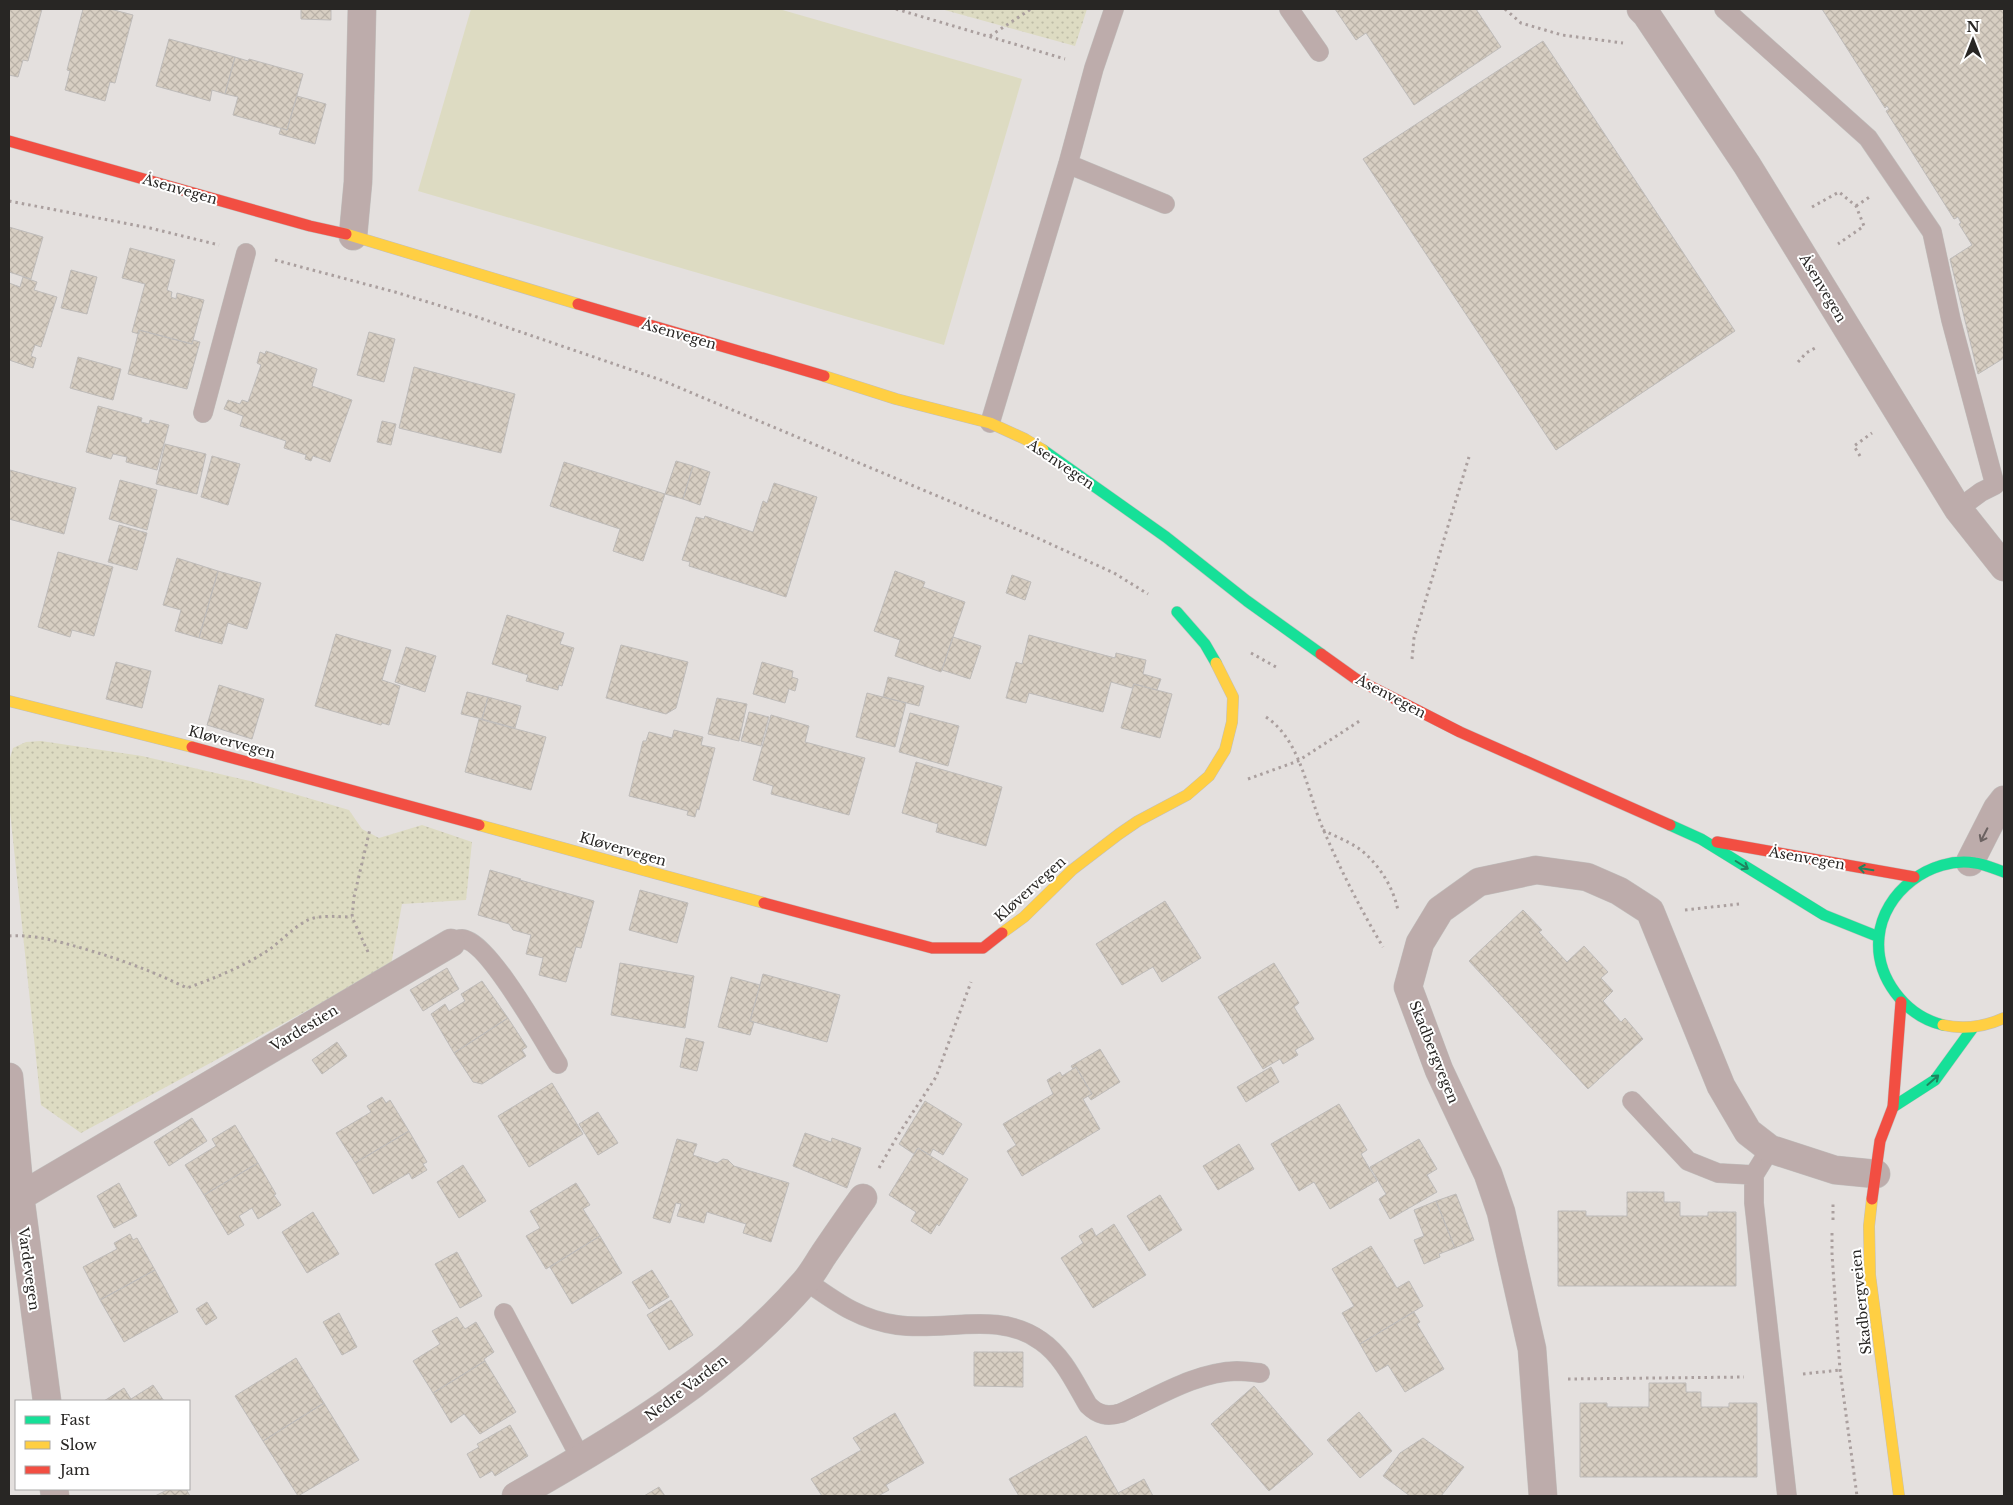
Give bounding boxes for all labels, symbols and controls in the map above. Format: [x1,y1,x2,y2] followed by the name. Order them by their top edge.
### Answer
[1948,15,1998,65] north arrow
[1966,18,1980,36] text: N
[140,169,220,208] street label: Åsenvegen
[1795,250,1851,326] street label: Åsenvegen
[639,314,719,353] street label: Åsenvegen
[1023,435,1098,493] street label: Åsenvegen
[1352,670,1429,722] street label: Åsenvegen
[186,722,278,762] street label: Kløvervegen
[1979,827,1988,842] one-way arrow
[577,828,669,870] street label: Kløvervegen
[1767,842,1847,874] street label: Åsenvegen
[991,852,1070,926] street label: Kløvervegen
[1735,860,1749,870] one-way arrow
[1858,863,1874,873] one-way arrow
[1405,998,1463,1106] street label: Skadbergvegen
[266,1001,341,1056] street label: Vardestien
[1926,1074,1939,1085] one-way arrow
[14,1225,44,1312] street label: Vardevegen
[1846,1248,1875,1356] street label: Skadbergveien
[641,1351,731,1425] street label: Nedre Varden
[15,1400,190,1490] legend
[60,1410,91,1429] text: Fast
[60,1435,97,1454] text: Slow
[58,1460,90,1479] text: Jam

